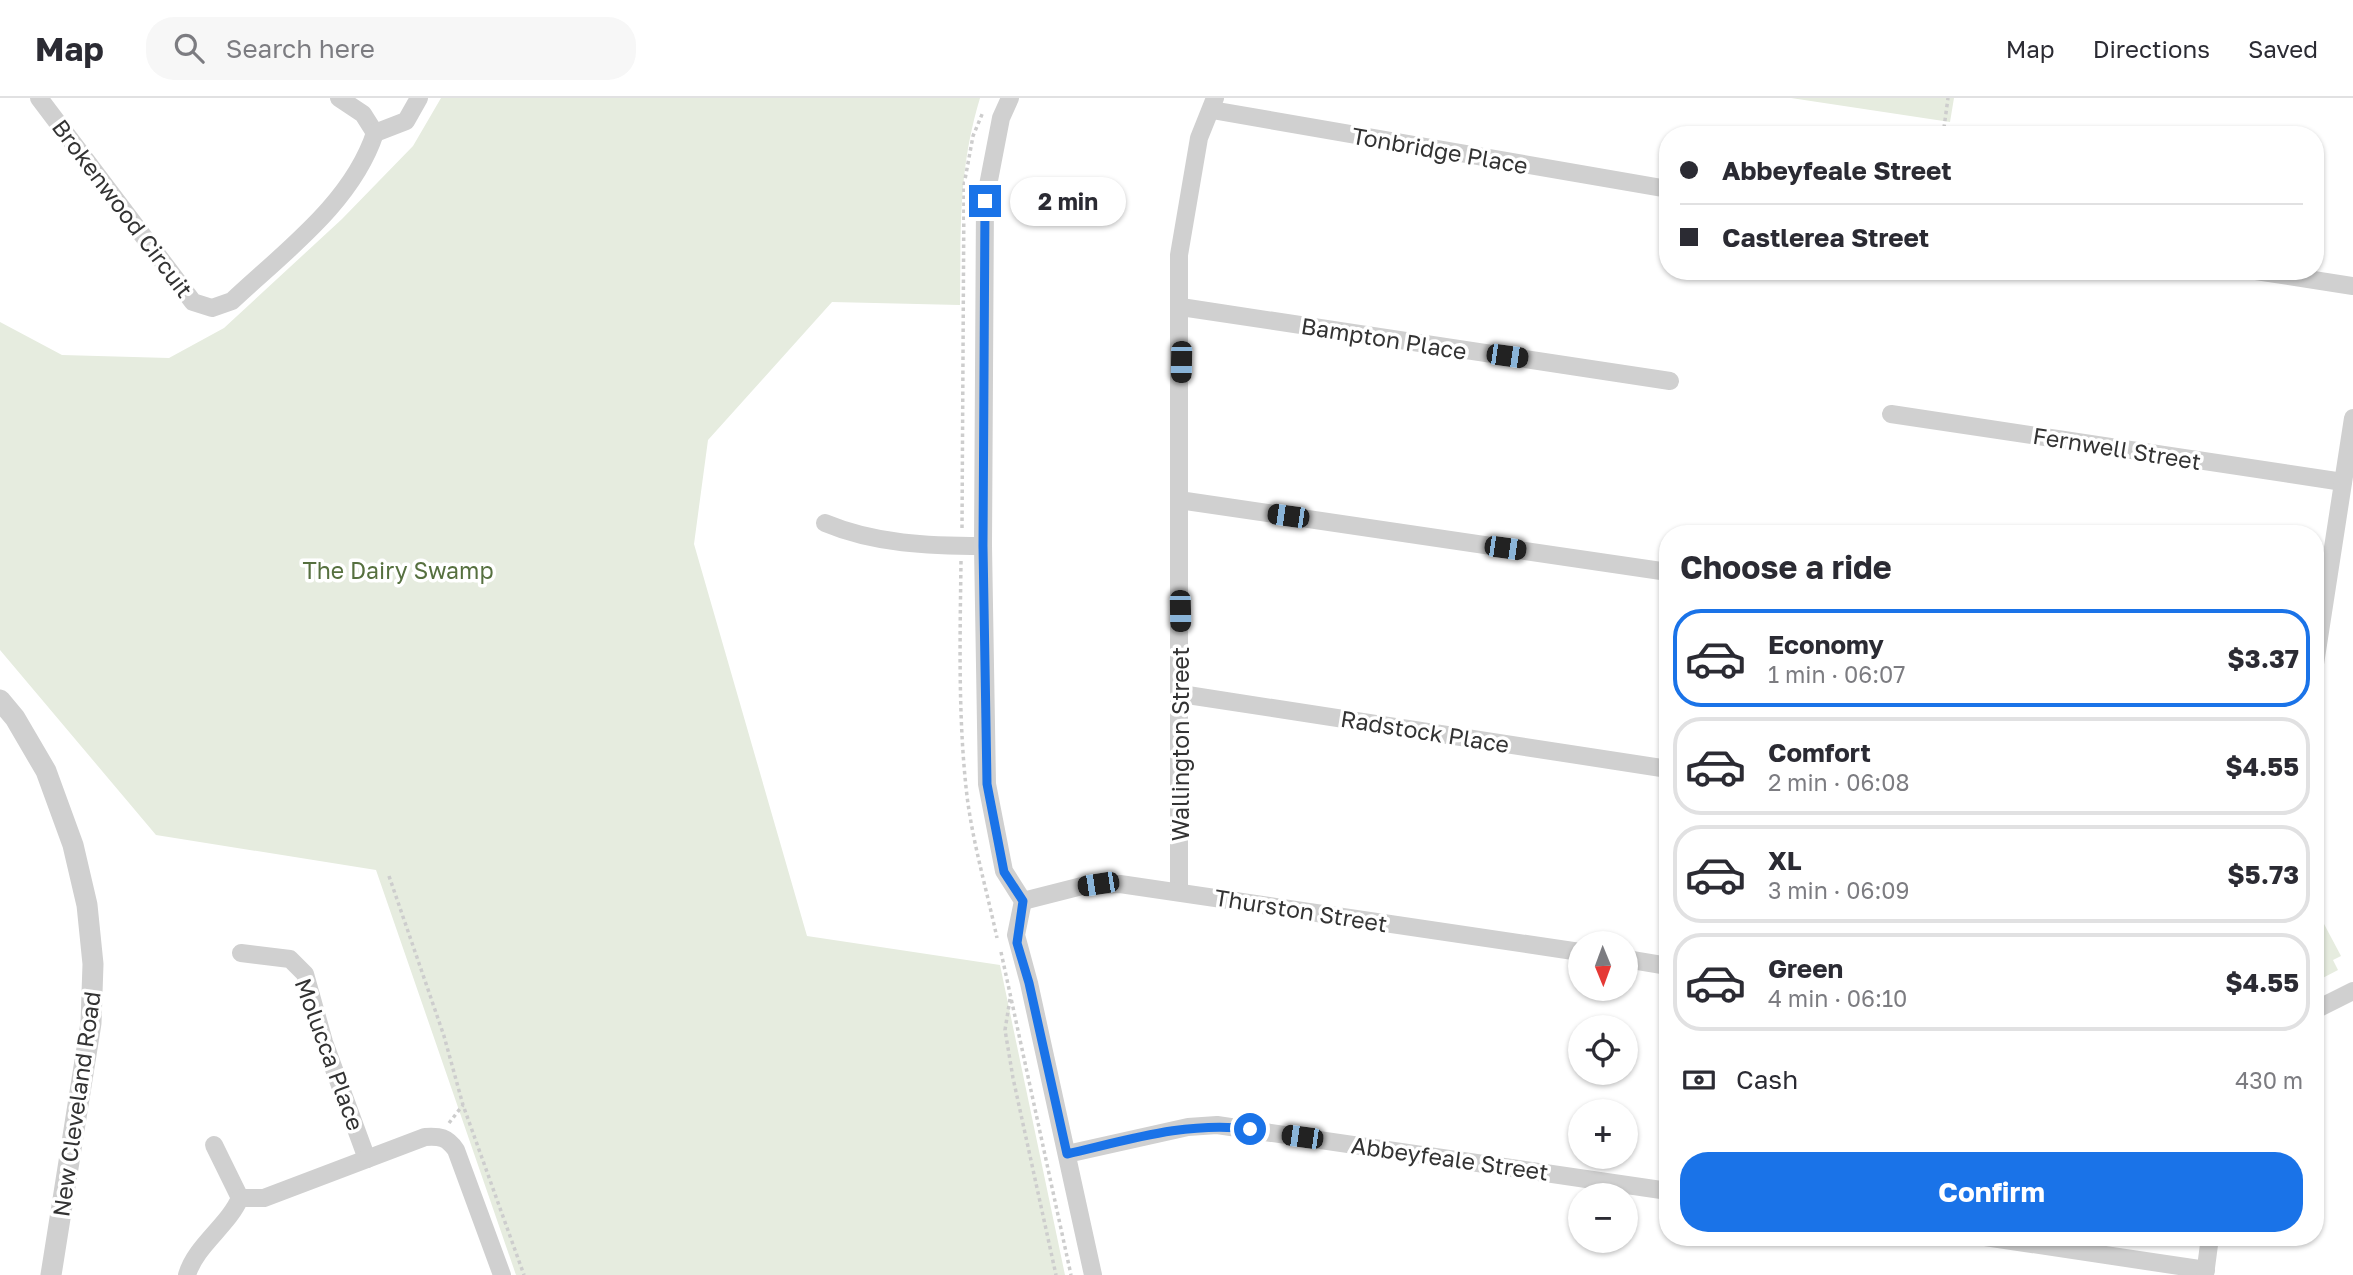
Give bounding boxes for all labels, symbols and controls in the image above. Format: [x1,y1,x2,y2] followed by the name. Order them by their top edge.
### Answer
[146,17,636,80] search box
[35,29,104,68] text: Map
[170,29,208,67] icon: search
[226,33,375,64] text: Search here
[2006,34,2055,63] text: Map
[2093,34,2210,63] text: Directions
[2248,34,2318,63] text: Saved
[47,113,199,303] street label: Brokenwood Circuit
[1350,121,1530,179] street label: Tonbridge Place
[1722,155,1952,186] text: Abbeyfeale Street
[1010,176,1125,226] callout: 2 min
[969,185,1001,217] route end
[1038,187,1098,215] text: 2 min
[1722,222,1929,253] text: Castlerea Street
[1299,311,1469,365] street label: Bampton Place
[1171,341,1192,383] car
[1485,343,1530,369] car
[2031,421,2203,475] street label: Fernwell Street
[1266,503,1311,529] car
[1483,535,1528,561] car
[1680,548,1892,586] text: Choose a ride
[302,556,494,584] park label: The Dairy Swamp
[1170,590,1191,632] car
[1684,627,1747,690] icon: car
[1768,629,1884,660] text: Economy
[2227,643,2299,674] text: $3.37
[1166,647,1194,841] street label: Wallington Street
[1768,660,1906,688] text: 1 min · 06:07
[1339,704,1511,758] street label: Radstock Place
[1684,735,1747,798] icon: car
[1768,737,1871,768] text: Comfort
[2225,751,2299,782] text: $4.55
[1768,768,1910,796] text: 2 min · 06:08
[1684,843,1747,906] icon: car
[1768,845,1802,876] text: XL
[2227,859,2299,890] text: $5.73
[1076,870,1121,898] car
[1768,876,1910,904] text: 3 min · 06:09
[1213,883,1389,937] street label: Thurston Street
[1568,931,1638,1001] north arrow
[1568,931,1638,1253] map controls
[1684,951,1747,1014] icon: car
[1768,953,1843,984] text: Green
[2225,967,2299,998] text: $4.55
[289,974,371,1134] street label: Molucca Place
[1768,984,1907,1012] text: 4 min · 06:10
[46,990,106,1218] street label: New Cleveland Road
[1568,1015,1638,1085] button: locate
[1680,1061,1718,1099] icon: cash
[1736,1064,1798,1095] text: Cash
[2235,1066,2303,1094] text: 430 m
[1568,1099,1638,1169] button: +
[1234,1113,1266,1145] route start
[1280,1124,1325,1150] car
[1350,1130,1550,1186] street label: Abbeyfeale Street
[1680,1152,2303,1232] button: Confirm
[1568,1183,1638,1253] button: −

